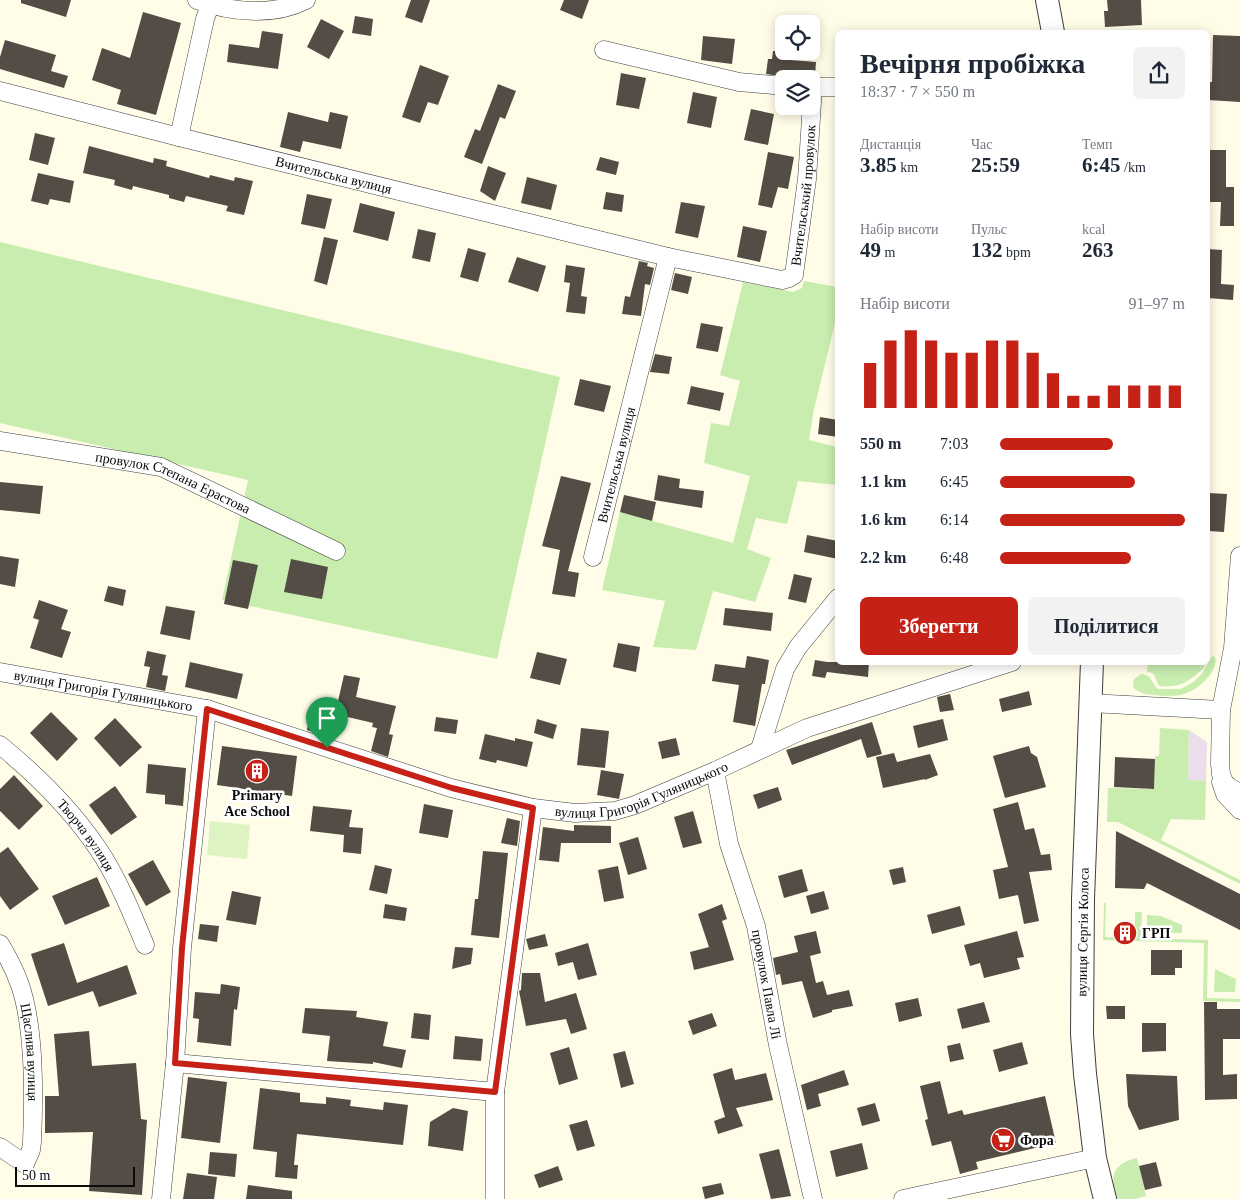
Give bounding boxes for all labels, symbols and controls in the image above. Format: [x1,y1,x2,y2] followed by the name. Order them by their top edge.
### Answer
[775,15,820,115] map controls
[775,15,820,60] button: locate
[1133,47,1185,99] button: share
[860,48,1085,79] text: Вечірня пробіжка
[775,70,820,115] button: layers
[860,83,975,100] text: 18:37 · 7 × 550 m
[788,124,818,267] street label: Вчительський провулок
[860,137,921,152] text: Дистанція
[971,137,993,152] text: Час
[1082,137,1113,152] text: Темп
[274,153,394,197] street label: Вчительська вулиця
[860,153,897,177] text: 3.85
[971,153,1020,177] text: 25:59
[1082,153,1121,177] text: 6:45
[897,160,918,175] text: km
[1121,160,1146,175] text: /km
[860,222,939,237] text: Набір висоти
[971,222,1007,237] text: Пульс
[1082,222,1105,237] text: kcal
[860,238,881,262] text: 49
[971,238,1003,262] text: 132
[1082,238,1114,262] text: 263
[881,245,895,260] text: m
[1003,245,1031,260] text: bpm
[860,295,950,312] text: Набір висоти
[1129,295,1185,312] text: 91–97 m
[594,405,638,524] street label: Вчительська вулиця
[860,435,901,452] text: 550 m
[940,435,968,452] text: 7:03
[94,449,253,517] street label: провулок Степана Ерастова
[860,473,906,490] text: 1.1 km
[940,473,968,490] text: 6:45
[860,511,906,528] text: 1.6 km
[940,511,968,528] text: 6:14
[860,549,906,566] text: 2.2 km
[940,549,968,566] text: 6:48
[860,597,1018,655] button: Зберегти
[1028,597,1185,655] button: Поділитися
[13,667,194,714] street label: вулиця Григорія Гуляницького
[306,697,348,748] pin
[313,704,341,732] icon: arrive
[244,758,270,784] building icon: Primary Ace School
[554,759,730,821] street label: вулиця Григорія Гуляницького
[224,788,290,819] place label: Primary Ace School
[54,796,118,874] street label: Творча вулиця
[1074,867,1092,997] street label: вулиця Сергія Колоса
[1112,920,1138,946] building icon: ГРП
[1142,926,1170,941] place label: ГРП
[749,928,784,1041] street label: провулок Павла Лі
[18,1002,41,1102] street label: Щаслива вулиця
[990,1127,1016,1153] supermarket icon: Фора
[1020,1133,1054,1148] place label: Фора
[15,1164,135,1187] scale bar
[22,1168,50,1183] text: 50 m

